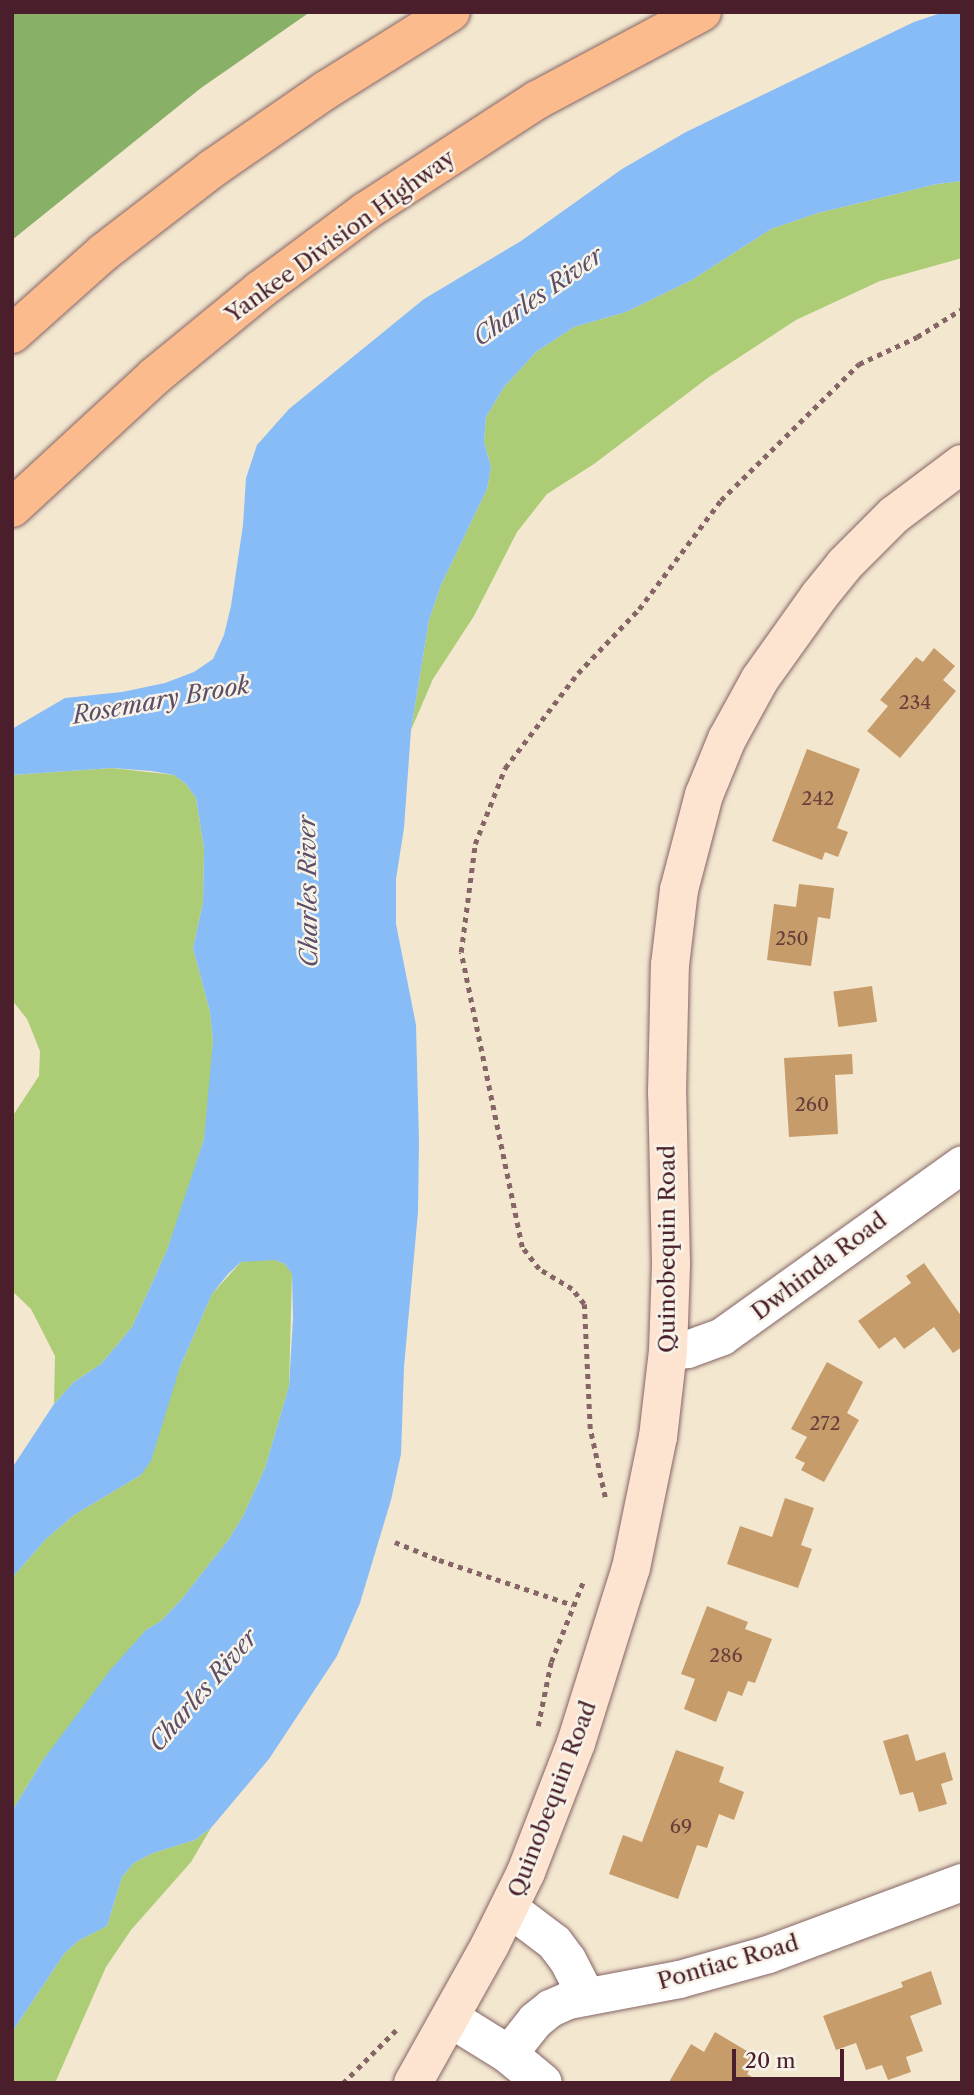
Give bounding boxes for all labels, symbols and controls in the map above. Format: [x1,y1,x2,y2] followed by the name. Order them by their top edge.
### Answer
[220,144,460,328] street label: Yankee Division Highway
[467,241,609,351] water label: Charles River
[70,670,252,730] water label: Rosemary Brook
[899,692,931,714] house number: 234
[802,788,834,810] house number: 242
[292,815,324,967] water label: Charles River
[775,928,809,950] house number: 250
[795,1094,829,1116] house number: 260
[653,1145,681,1353] street label: Quinobequin Road
[746,1206,892,1326] street label: Dwhinda Road
[809,1413,841,1435] house number: 272
[142,1623,264,1757] water label: Charles River
[709,1645,743,1667] house number: 286
[502,1697,602,1901] street label: Quinobequin Road
[670,1816,692,1838] house number: 69
[654,1929,802,1995] street label: Pontiac Road
[736,2036,848,2080] scale bar
[745,2048,796,2073] text: 20 m

